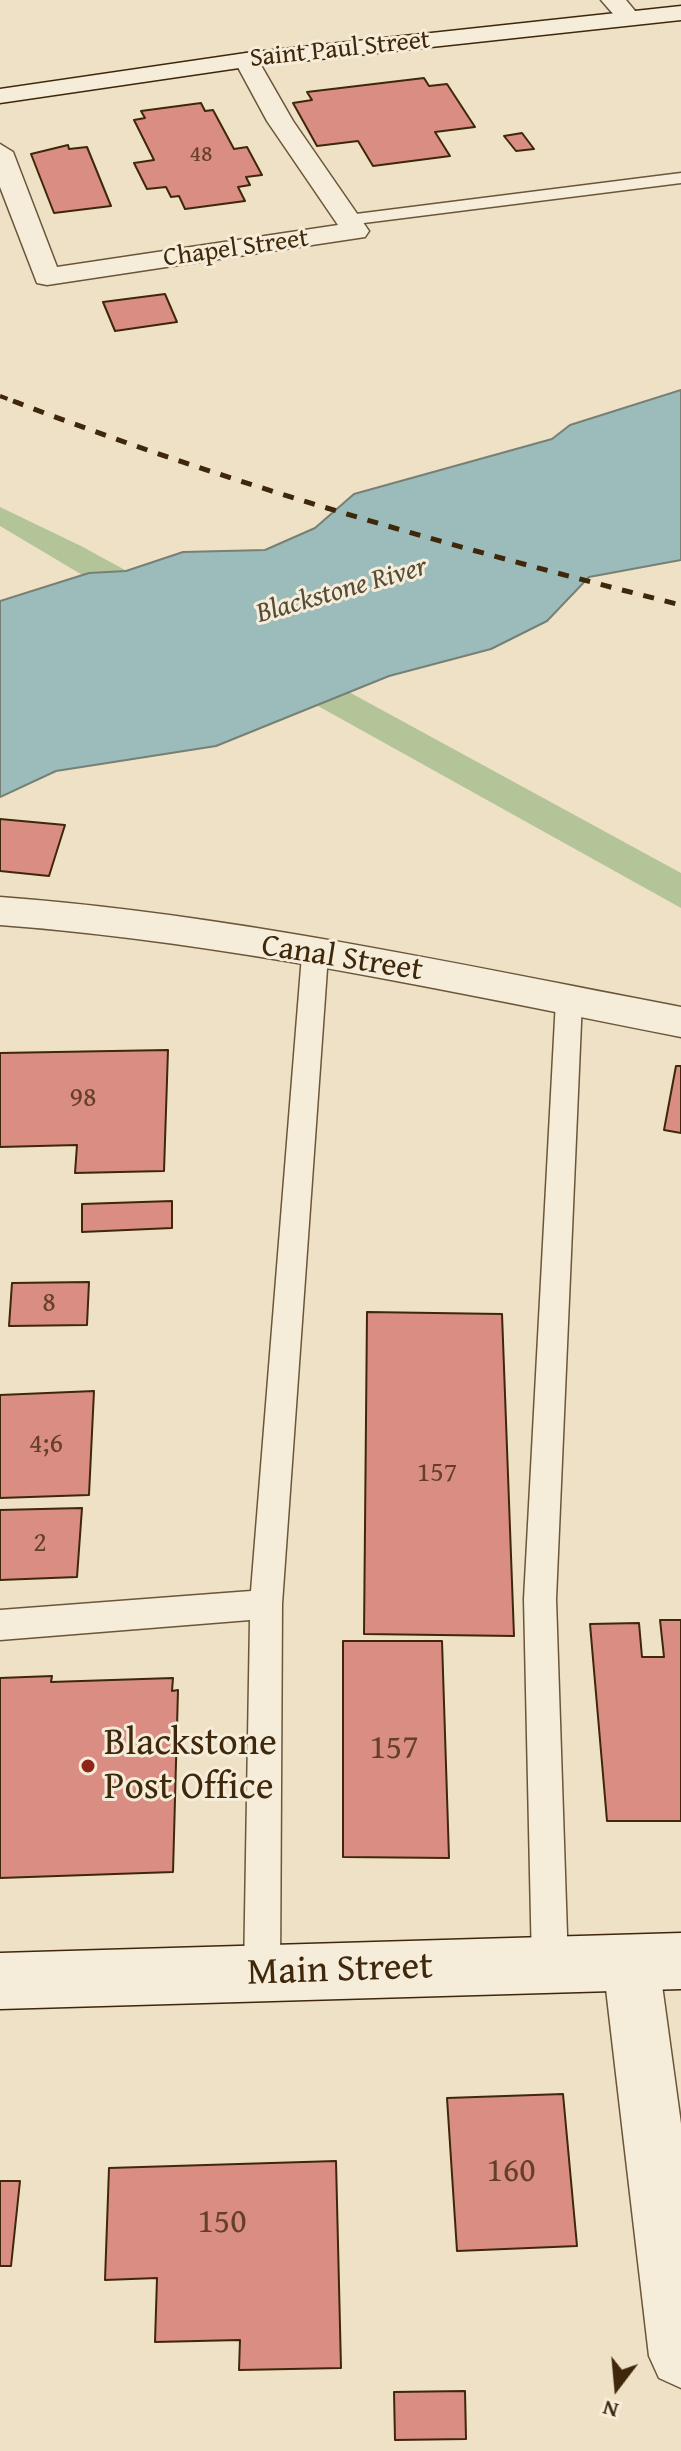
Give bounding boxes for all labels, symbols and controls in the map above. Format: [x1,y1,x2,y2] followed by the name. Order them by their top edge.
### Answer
[248,25,432,75] street label: Saint Paul Street
[189,141,213,169] house number: 48
[162,223,310,275] street label: Chapel Street
[253,551,431,631] water label: Blackstone River
[259,927,425,991] street label: Canal Street
[70,1082,96,1116] house number: 98
[42,1287,56,1321] house number: 8
[29,1428,63,1462] house number: 4;6
[417,1457,457,1491] house number: 157
[33,1527,47,1561] house number: 2
[104,1721,277,1810] place label: Blackstone Post Office
[369,1729,419,1769] house number: 157
[79,1757,97,1775] marker: Blackstone Post Office
[246,1945,434,1997] street label: Main Street
[486,2152,536,2192] house number: 160
[197,2203,247,2243] house number: 150
[577,2347,657,2427] north arrow
[599,2393,622,2427] text: N

